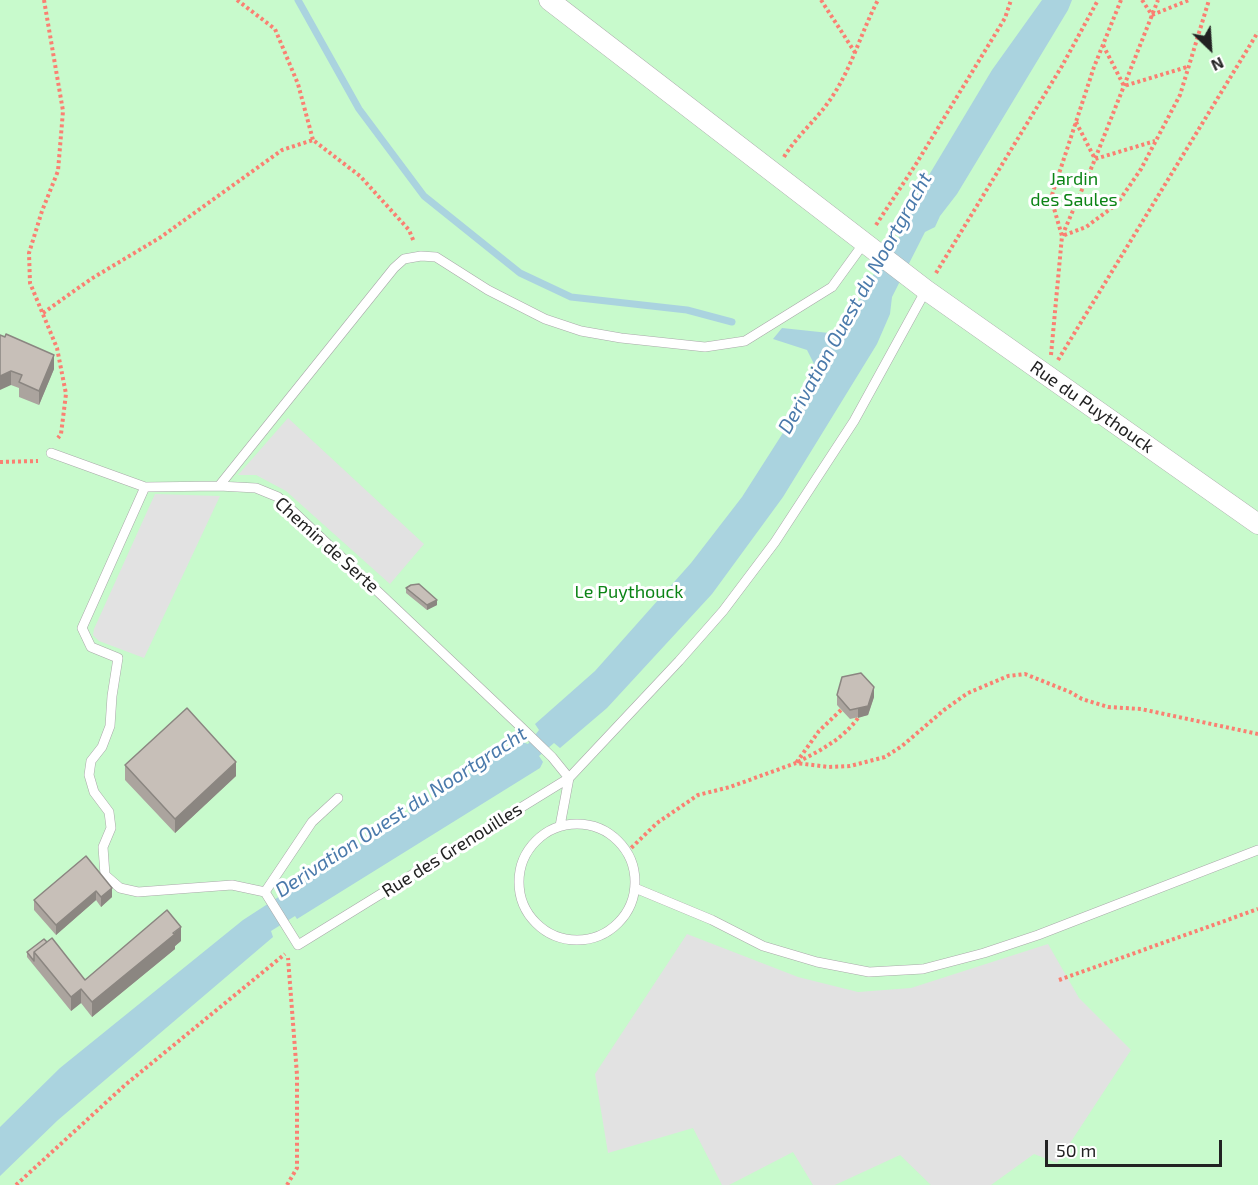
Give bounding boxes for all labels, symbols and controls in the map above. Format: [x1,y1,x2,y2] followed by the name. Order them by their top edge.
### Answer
[1180,18,1240,78] north arrow
[1209,54,1227,76] text: N
[773,168,937,438] water label: Derivation Ouest du Noortgracht
[1030,168,1118,210] park label: Jardin des Saules
[1026,356,1158,458] street label: Rue du Puythouck
[271,493,383,597] street label: Chemin de Serte
[574,581,684,603] park label: Le Puythouck
[271,722,531,902] water label: Derivation Ouest du Noortgracht
[378,798,526,902] street label: Rue des Grenouilles
[1048,1128,1225,1166] scale bar
[1056,1139,1096,1161] text: 50 m

